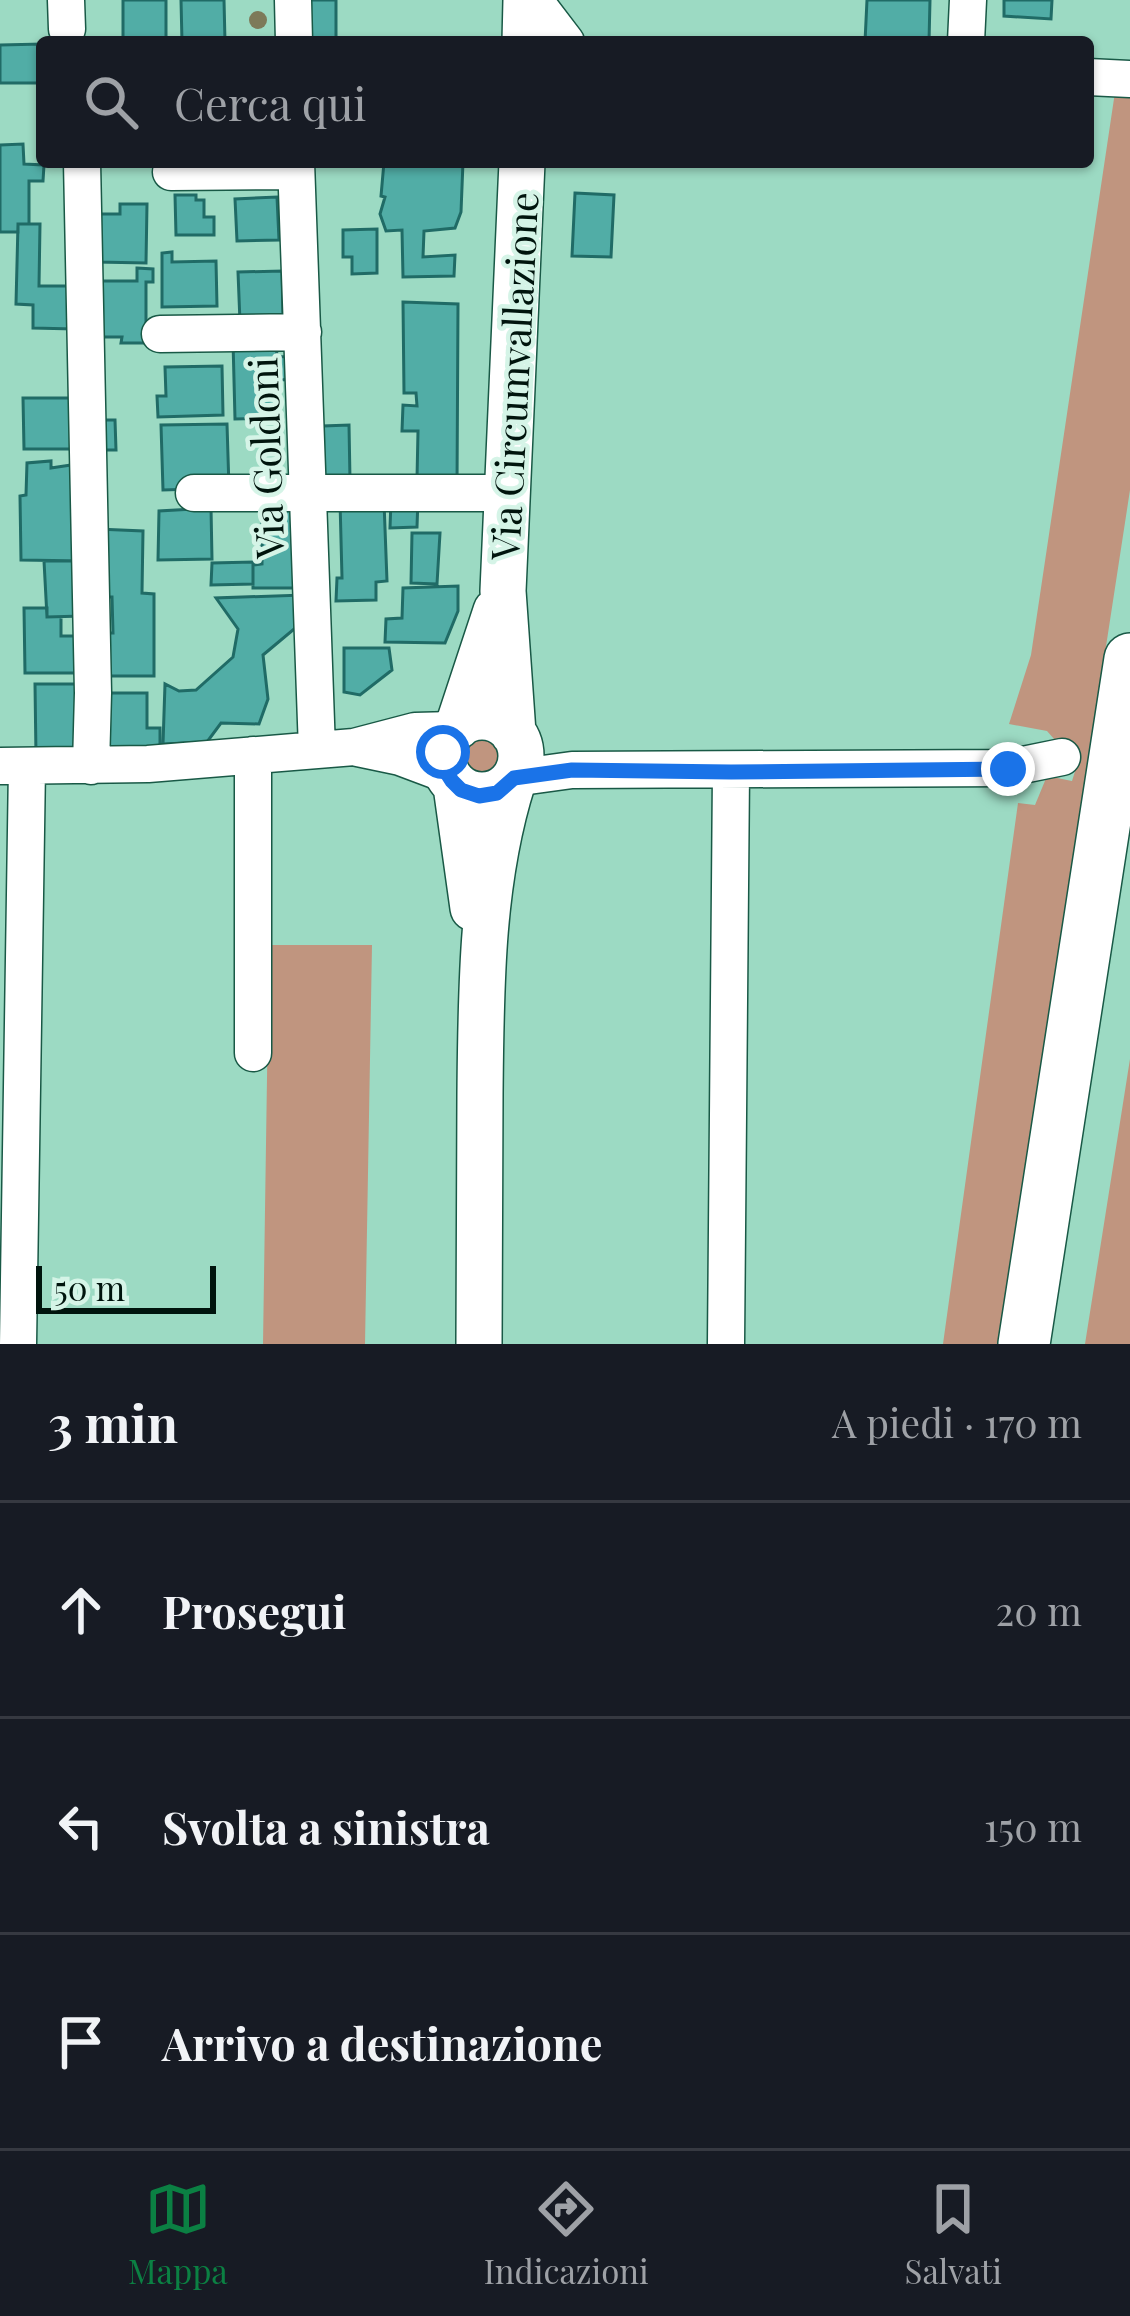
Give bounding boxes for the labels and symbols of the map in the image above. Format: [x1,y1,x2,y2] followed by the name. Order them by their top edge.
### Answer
[477,191,549,562] street label: Via Circumvallazione
[235,356,295,561] street label: Via Goldoni
[416,725,470,779] route start
[981,742,1035,796] route end
[36,1260,216,1313] scale bar

